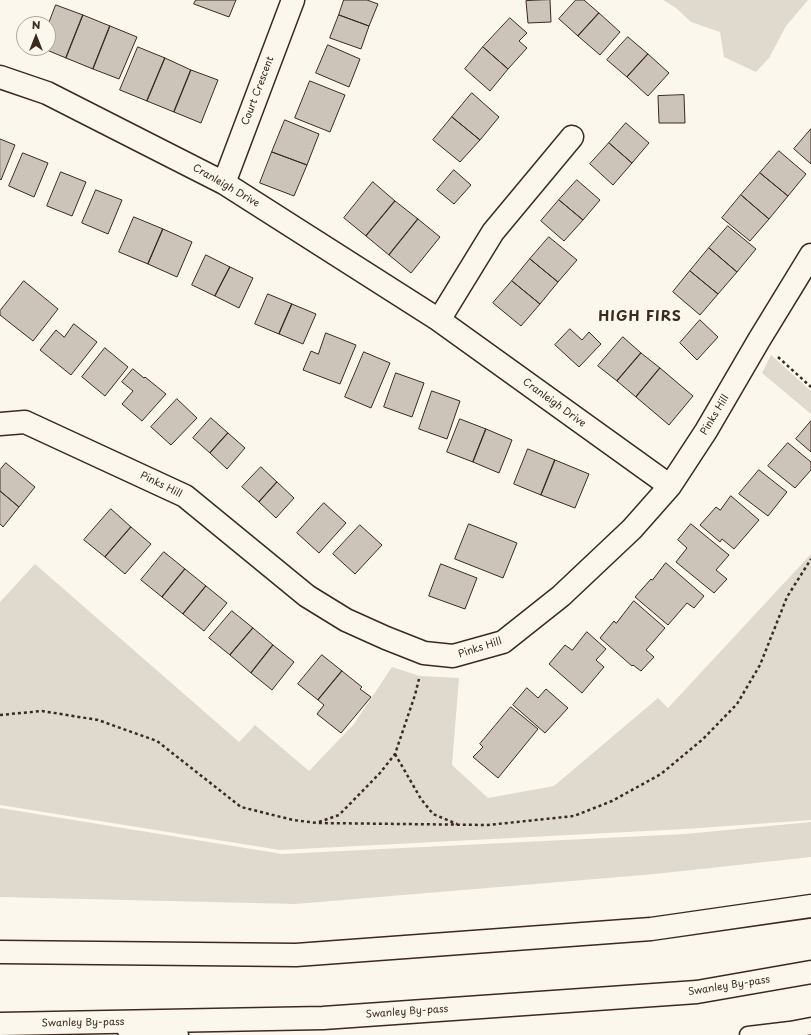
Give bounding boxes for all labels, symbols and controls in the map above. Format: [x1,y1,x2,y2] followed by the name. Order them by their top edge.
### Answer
[16,16,56,56] north arrow
[32,16,40,33] text: N
[239,55,277,127] street label: Court Crescent
[190,162,262,210] street label: Cranleigh Drive
[598,309,682,325] district label: HIGH FIRS
[520,376,588,430] street label: Cranleigh Drive
[698,393,732,437] street label: Pinks Hill
[138,470,184,500] street label: Pinks Hill
[457,635,503,661] street label: Pinks Hill
[687,974,771,998] street label: Swanley By-pass
[365,1003,449,1021] street label: Swanley By-pass
[41,1016,125,1030] street label: Swanley By-pass

